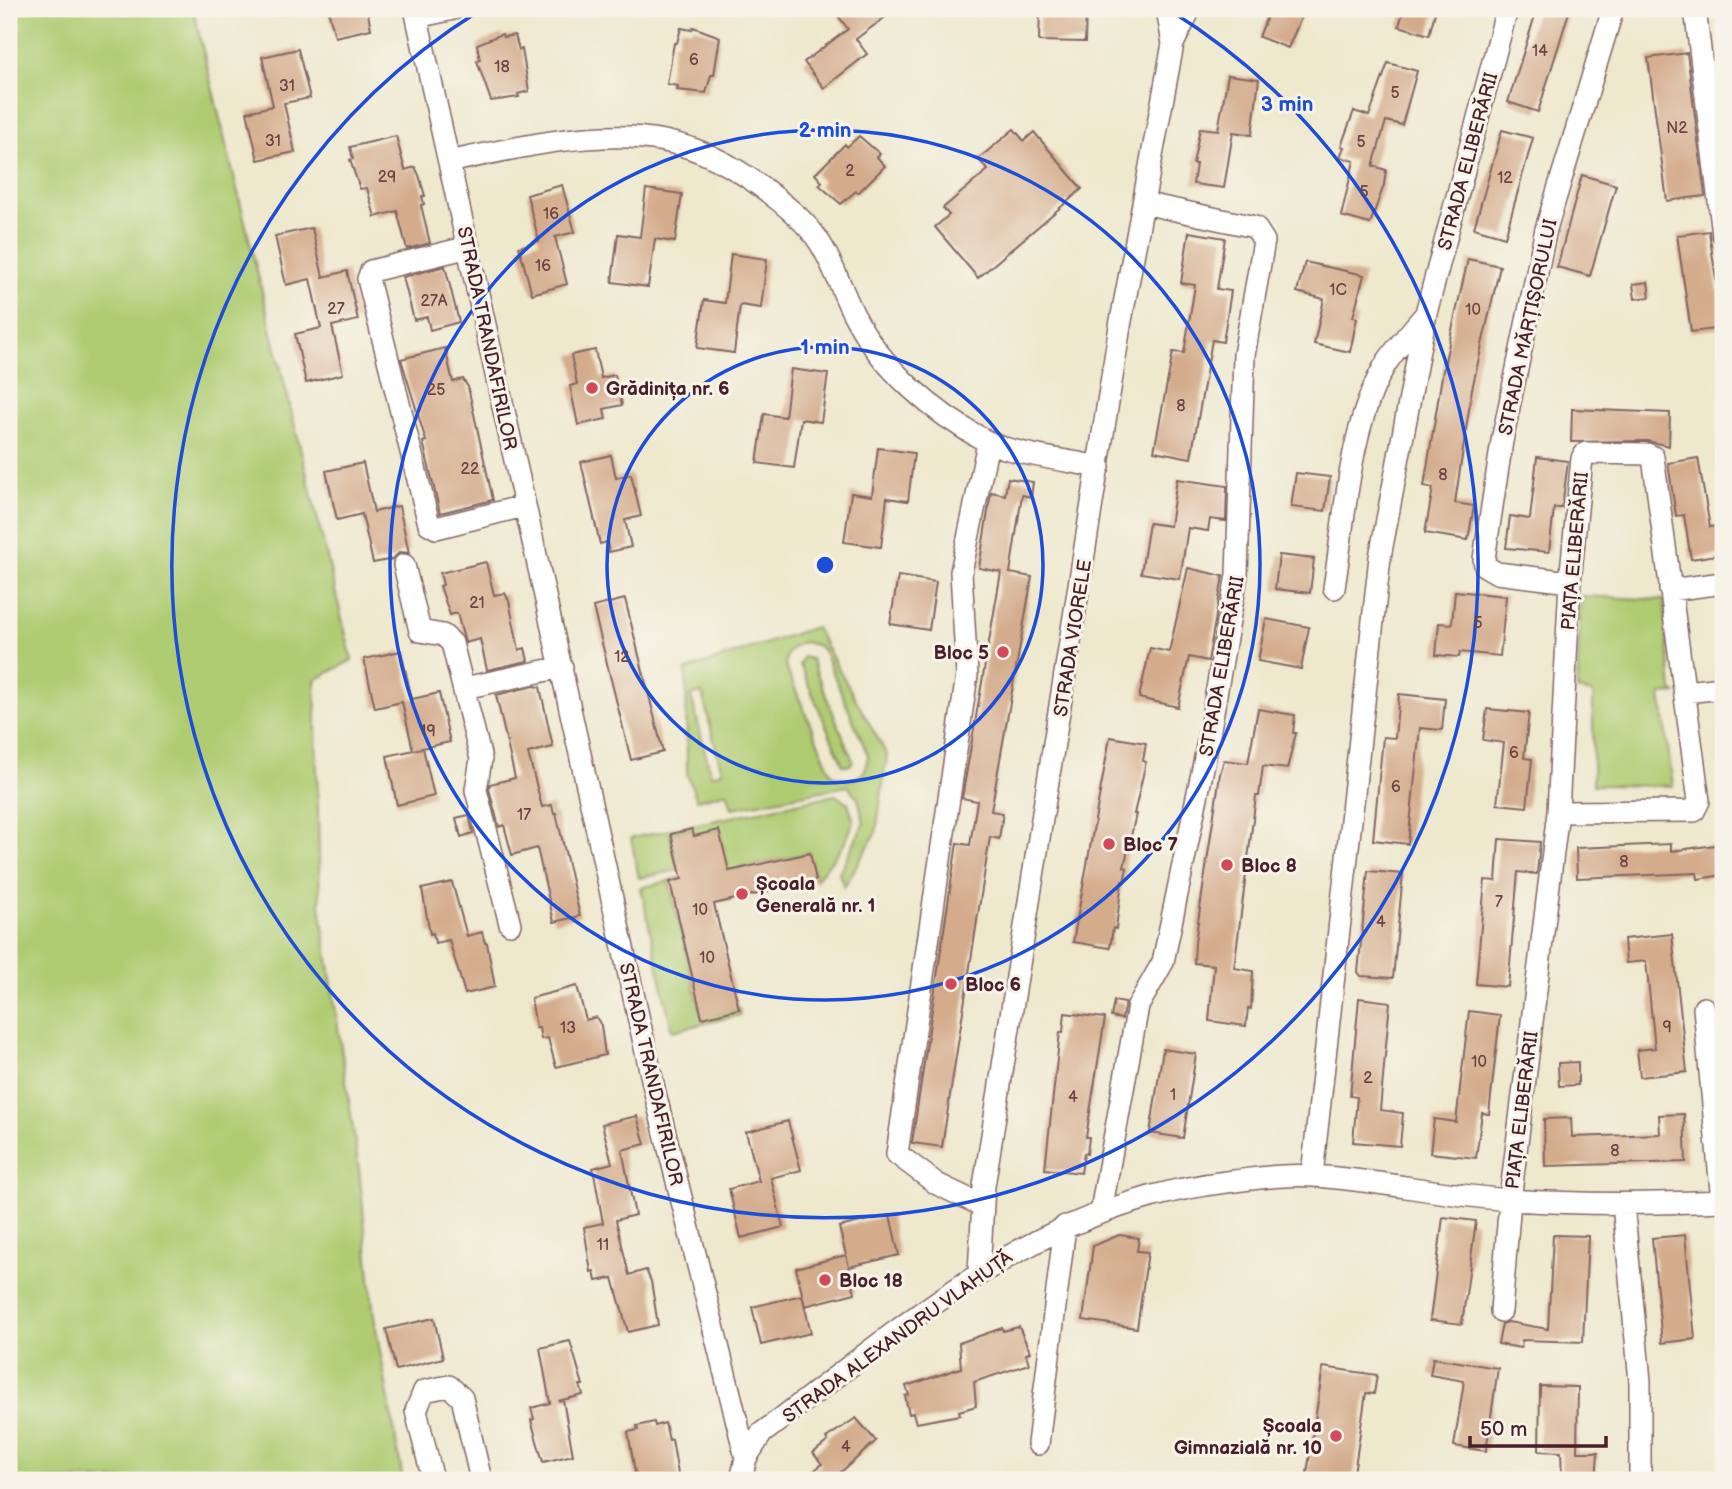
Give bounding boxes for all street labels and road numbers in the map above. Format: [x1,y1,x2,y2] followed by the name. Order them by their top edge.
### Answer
[1433,70,1503,253] street label: STRADA ELIBERĂRII
[1493,217,1563,438] street label: STRADA MĂRȚIȘORULUI
[452,224,521,452] street label: STRADA TRANDAFIRILOR
[1556,471,1594,631] street label: PIAȚA ELIBERĂRII
[1050,558,1097,718] street label: STRADA VIORELE
[1194,574,1250,758] street label: STRADA ELIBERĂRII
[614,961,687,1188] street label: STRADA TRANDAFIRILOR
[1500,1030,1544,1190] street label: PIAȚA ELIBERĂRII
[778,1245,1018,1428] street label: STRADA ALEXANDRU VLAHUȚĂ

